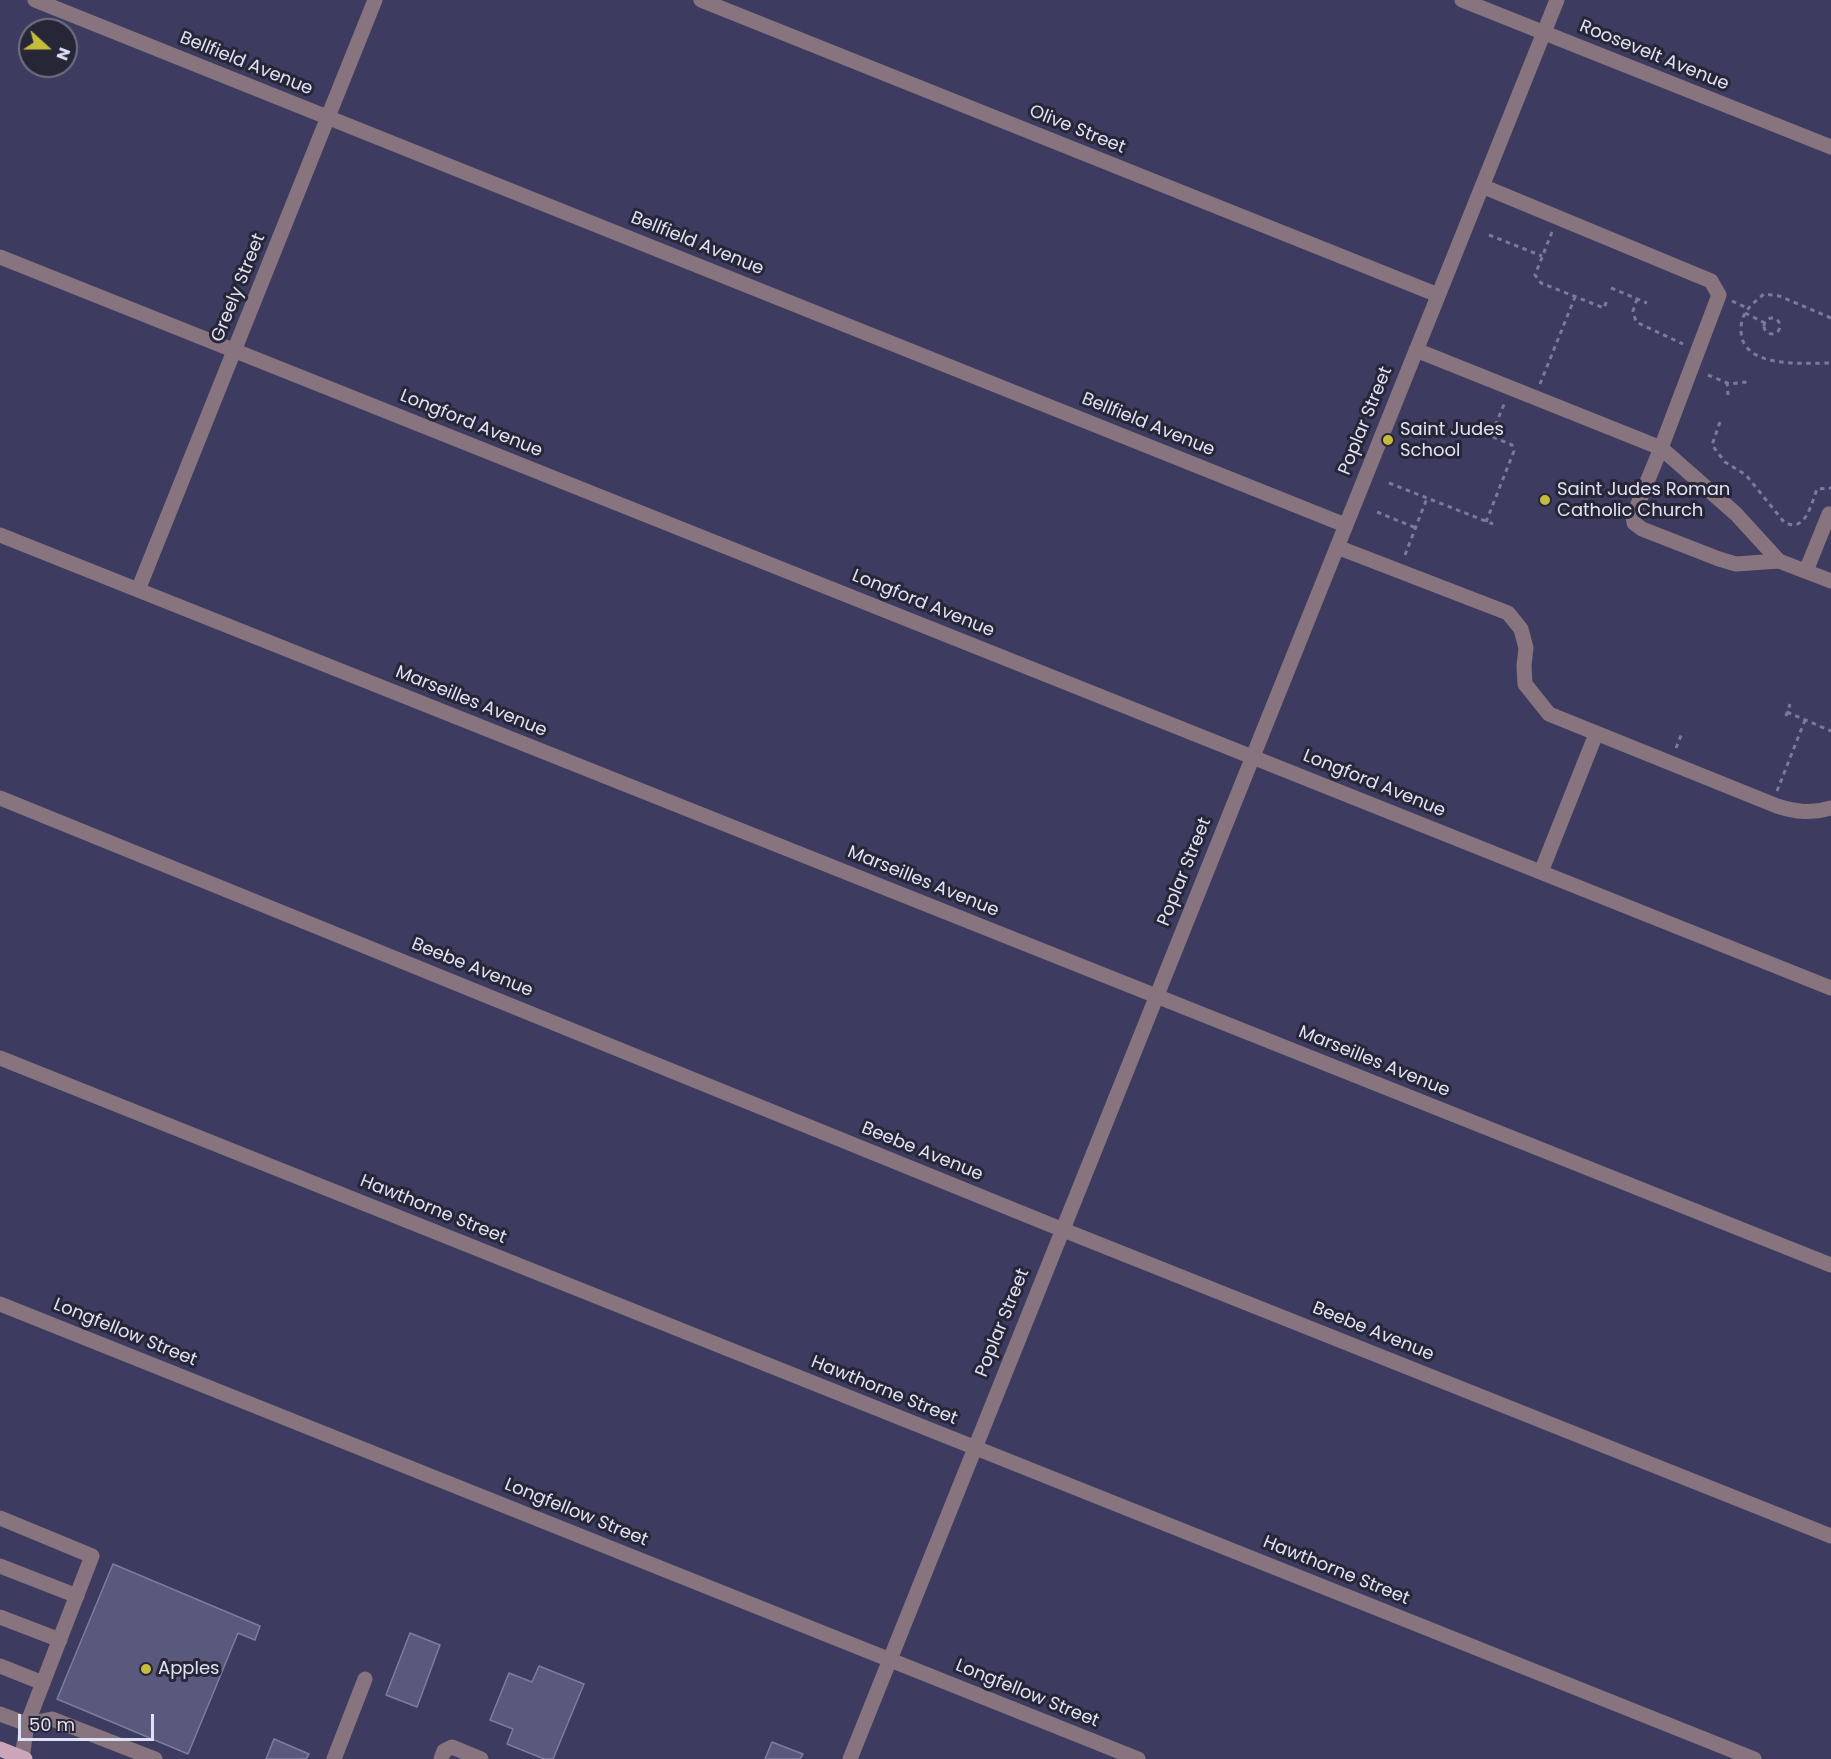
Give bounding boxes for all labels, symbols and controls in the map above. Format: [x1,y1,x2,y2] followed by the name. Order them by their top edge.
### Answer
[1576,16,1732,96] street label: Roosevelt Avenue
[18,18,78,78] north arrow
[176,27,316,101] street label: Bellfield Avenue
[51,44,76,64] text: N
[1026,101,1128,159] street label: Olive Street
[627,207,767,281] street label: Bellfield Avenue
[207,231,271,345] street label: Greely Street
[1334,364,1398,478] street label: Poplar Street
[397,386,545,462] street label: Longford Avenue
[1078,388,1218,462] street label: Bellfield Avenue
[1400,419,1504,462] place label: Saint Judes School
[1381,433,1395,447] marker: Saint Judes School
[1557,479,1730,522] place label: Saint Judes Roman Catholic Church
[1538,493,1552,507] marker: Saint Judes Roman Catholic Church
[849,566,997,642] street label: Longford Avenue
[392,662,550,742] street label: Marseilles Avenue
[1300,746,1448,822] street label: Longford Avenue
[1153,815,1217,929] street label: Poplar Street
[844,842,1002,922] street label: Marseilles Avenue
[408,934,536,1002] street label: Beebe Avenue
[1295,1022,1453,1102] street label: Marseilles Avenue
[858,1118,986,1186] street label: Beebe Avenue
[357,1171,509,1249] street label: Hawthorne Street
[971,1266,1035,1380] street label: Poplar Street
[50,1294,200,1372] street label: Longfellow Street
[1309,1298,1437,1366] street label: Beebe Avenue
[808,1352,960,1430] street label: Hawthorne Street
[501,1474,651,1552] street label: Longfellow Street
[1260,1532,1412,1610] street label: Hawthorne Street
[952,1655,1102,1733] street label: Longfellow Street
[158,1658,219,1680] place label: Apples
[139,1662,153,1676] marker: Apples
[21,1702,158,1740] scale bar
[29,1712,75,1737] text: 50 m

